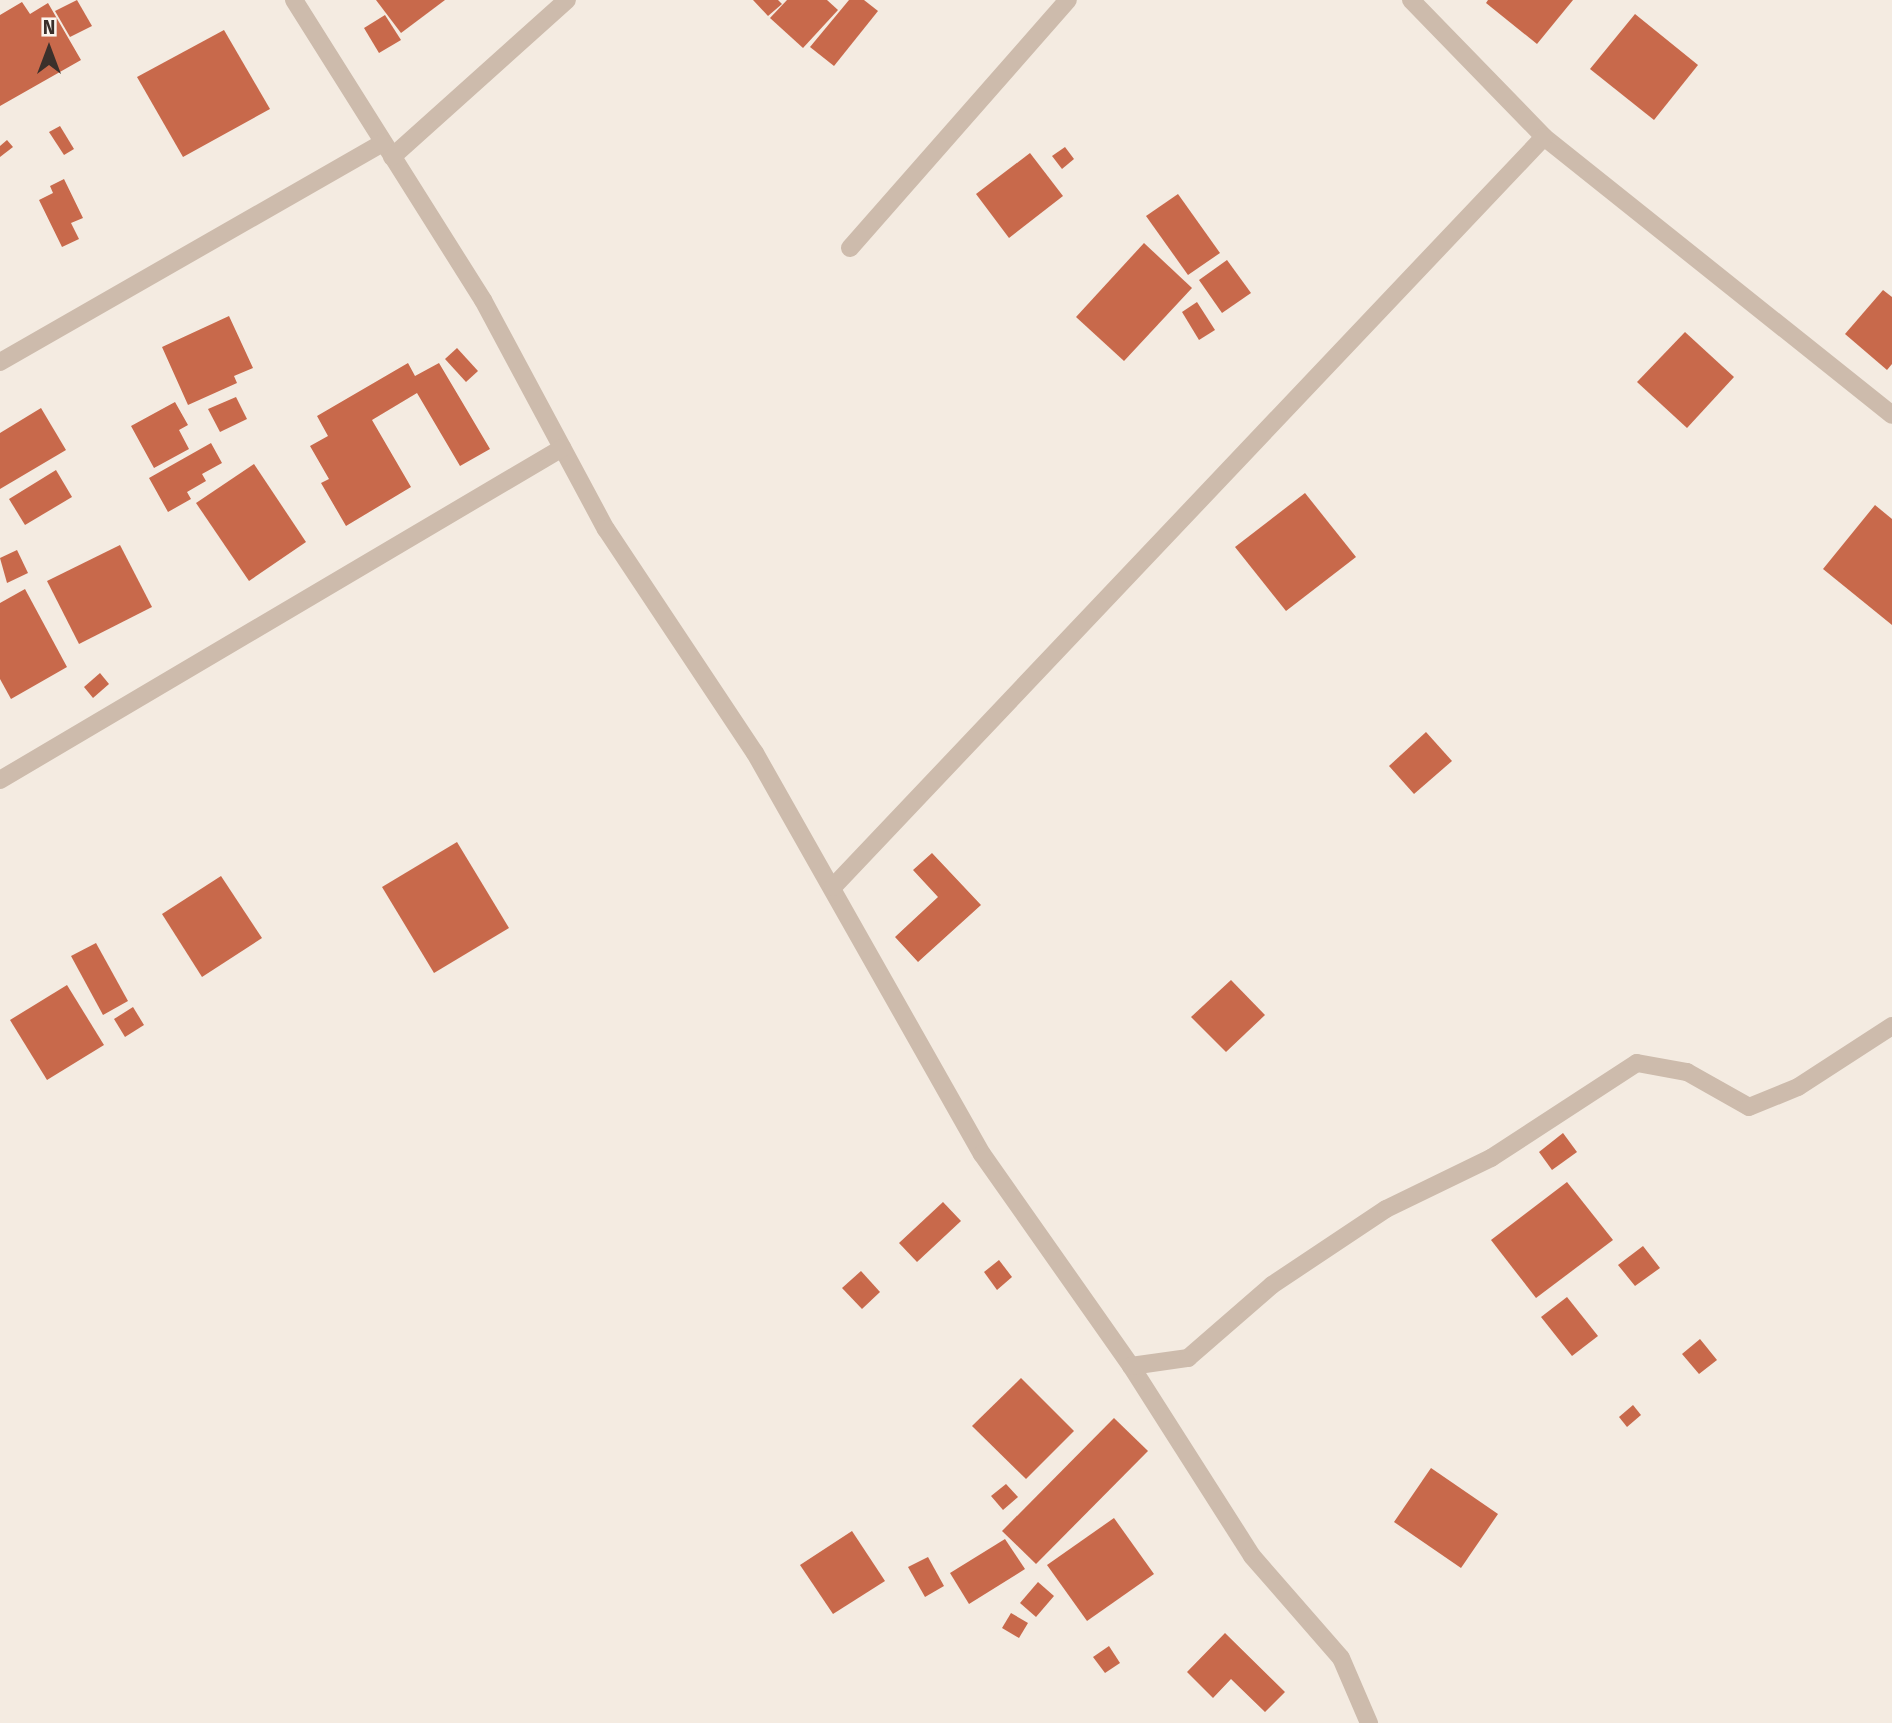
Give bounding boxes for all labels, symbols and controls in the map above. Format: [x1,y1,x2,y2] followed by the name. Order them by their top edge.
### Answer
[14,14,84,84] north arrow
[43,16,55,39] text: N

